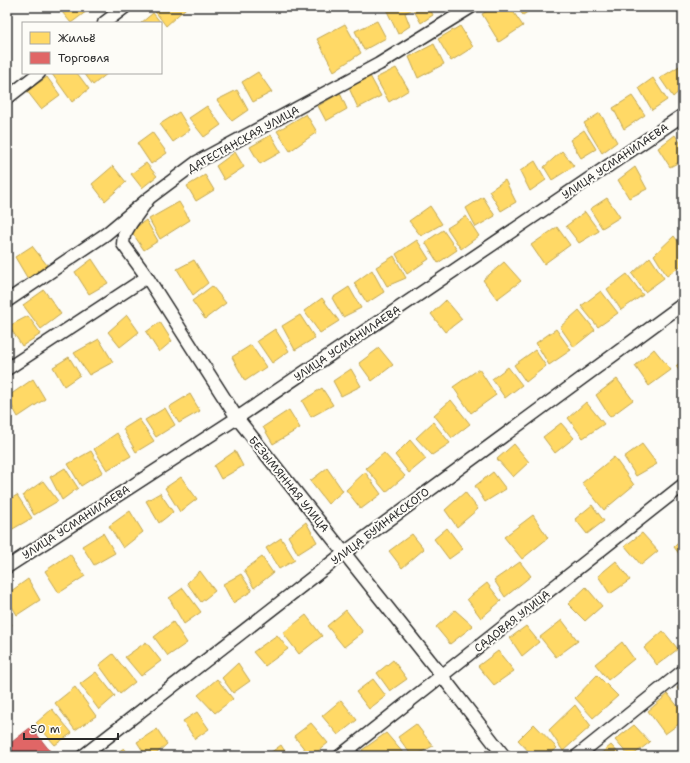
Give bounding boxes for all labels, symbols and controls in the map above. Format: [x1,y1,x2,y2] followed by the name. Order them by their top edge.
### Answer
[22,22,162,74] legend
[58,30,96,46] text: Жильё
[58,50,110,66] text: Торговля
[185,102,302,176] street label: ДАГЕСТАНСКАЯ УЛИЦА
[559,120,672,203] street label: УЛИЦА УСМАНИЛАЕВА
[291,302,404,385] street label: УЛИЦА УСМАНИЛАЕВА
[245,433,332,535] street label: БЕЗЫМЯННАЯ УЛИЦА
[20,482,133,563] street label: УЛИЦА УСМАНИЛАЕВА
[328,484,432,568] street label: УЛИЦА БУЙНАКСКОГО
[471,587,553,656] street label: САДОВАЯ УЛИЦА
[24,715,118,741] scale bar
[30,721,60,737] text: 50 m

